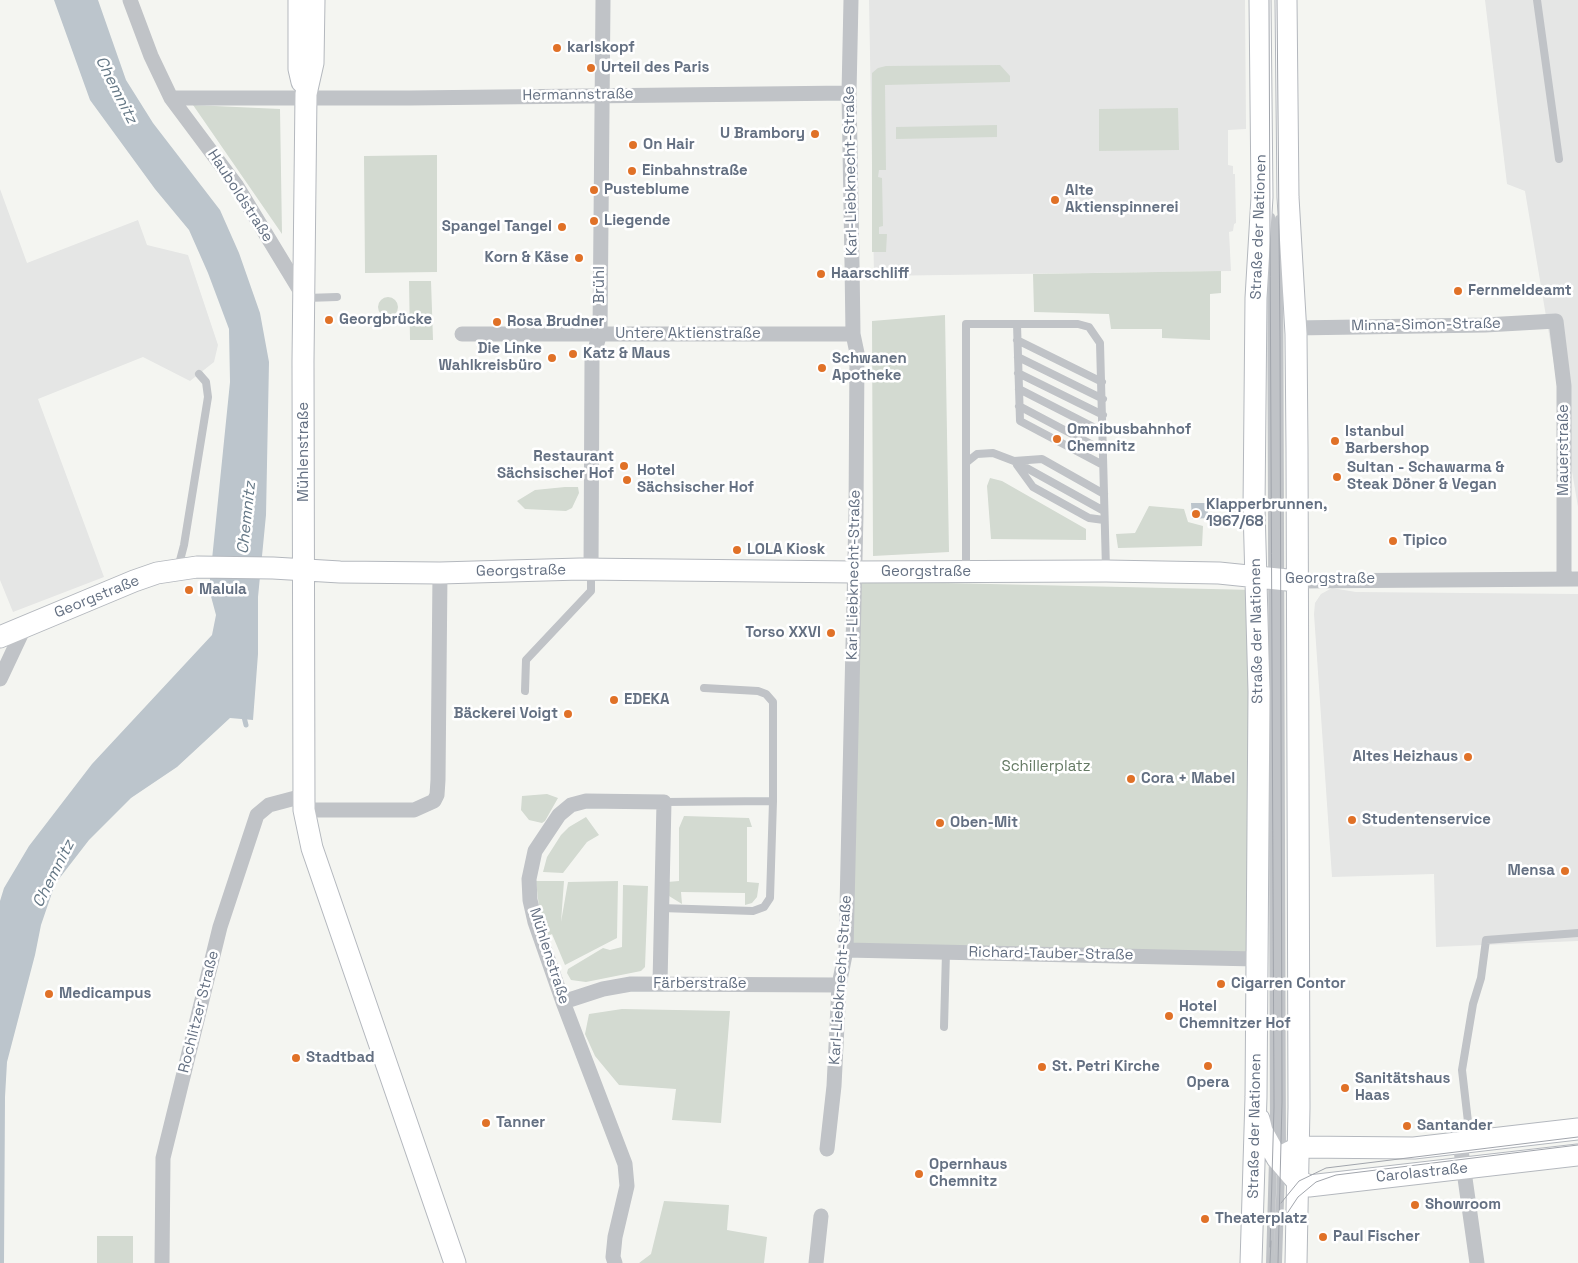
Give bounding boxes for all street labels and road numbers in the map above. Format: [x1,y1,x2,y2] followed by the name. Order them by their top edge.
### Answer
[522,85,634,105] street label: Hermannstraße
[841,86,861,256] street label: Karl-Liebknecht-Straße
[203,146,277,246] street label: Hauboldstraße
[1247,154,1271,300] street label: Straße der Nationen
[591,266,609,304] street label: Brühl
[1351,315,1501,335] street label: Minna-Simon-Straße
[615,325,761,343] street label: Untere Aktienstraße
[295,402,313,502] street label: Mühlenstraße
[1555,404,1573,496] street label: Mauerstraße
[844,490,864,660] street label: Karl-Liebknecht-Straße
[1247,558,1267,704] street label: Straße der Nationen
[476,561,566,581] street label: Georgstraße
[881,563,971,581] street label: Georgstraße
[1285,570,1375,588] street label: Georgstraße
[52,572,142,622] street label: Georgstraße
[826,894,856,1066] street label: Karl-Liebknecht-Straße
[525,906,573,1006] street label: Mühlenstraße
[968,944,1134,964] street label: Richard-Tauber-Straße
[175,949,223,1075] street label: Rochlitzer Straße
[653,975,747,993] street label: Färberstraße
[1245,1053,1265,1199] street label: Straße der Nationen
[1375,1159,1469,1187] street label: Carolastraße

